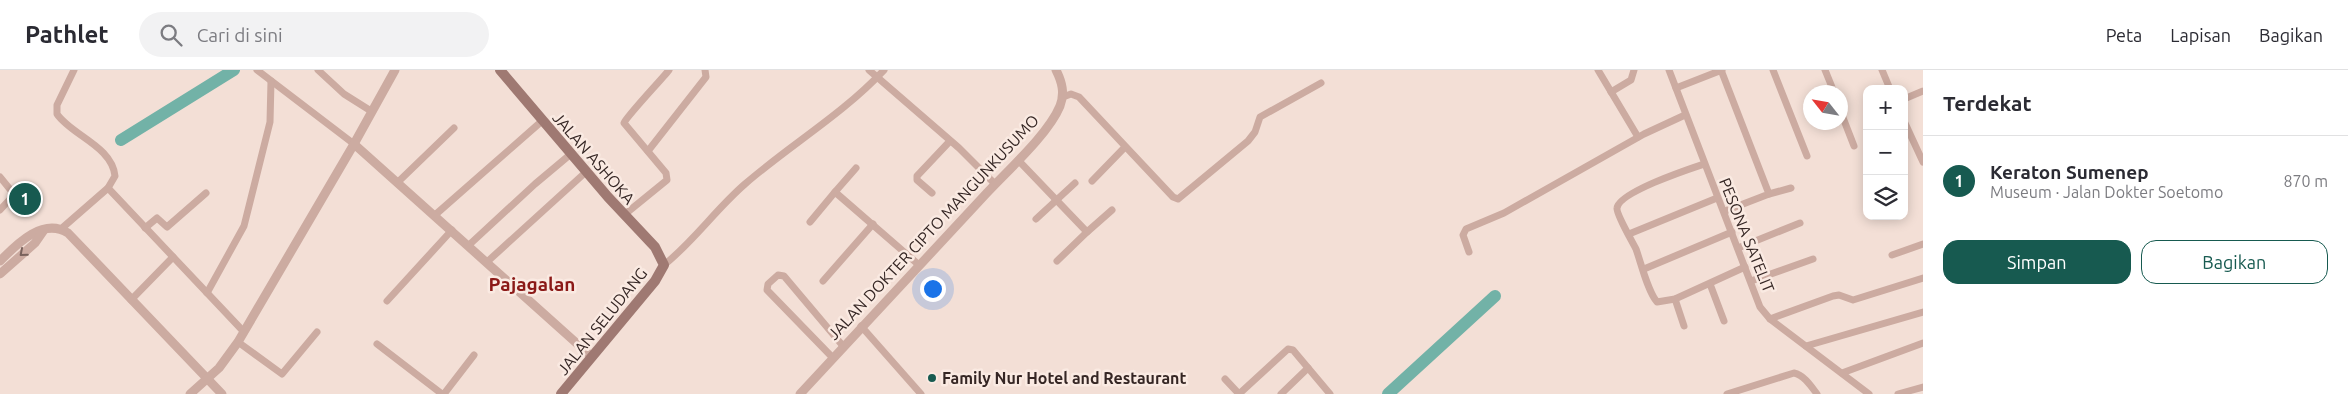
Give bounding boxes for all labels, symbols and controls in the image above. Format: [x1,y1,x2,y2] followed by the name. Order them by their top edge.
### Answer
[139,12,489,57] search box
[25,21,109,48] text: Pathlet
[157,21,185,49] icon: search
[197,24,283,46] text: Cari di sini
[2106,25,2142,45] text: Peta
[2170,25,2231,45] text: Lapisan
[2259,25,2323,45] text: Bagikan
[1803,85,1848,130] north arrow
[1863,85,1908,220] map controls
[1863,85,1908,130] button: +
[1943,91,2031,115] text: Terdekat
[549,108,639,208] street label: JALAN ASHOKA
[824,111,1042,343] street label: JALAN DOKTER CIPTO MANGUNKUSUMO
[1863,130,1908,175] button: −
[1990,161,2149,183] text: Keraton Sumenep
[1954,172,1964,190] text: 1
[2283,172,2328,190] text: 870 m
[1716,175,1778,295] street label: PESONA SATELIT
[1863,175,1908,220] button: layers
[9,180,41,218] pin: 1
[1990,183,2223,201] text: Museum · Jalan Dokter Soetomo
[1943,240,2131,284] button: Simpan
[2141,240,2328,284] button: Bagikan
[20,247,29,256] one-way arrow
[553,264,651,378] street label: JALAN SELUDANG
[489,273,575,295] district label: Pajagalan
[920,276,946,302] your location
[942,369,1186,387] place label: Family Nur Hotel and Restaurant
[926,372,938,384] marker: Family Nur Hotel and Restaurant

